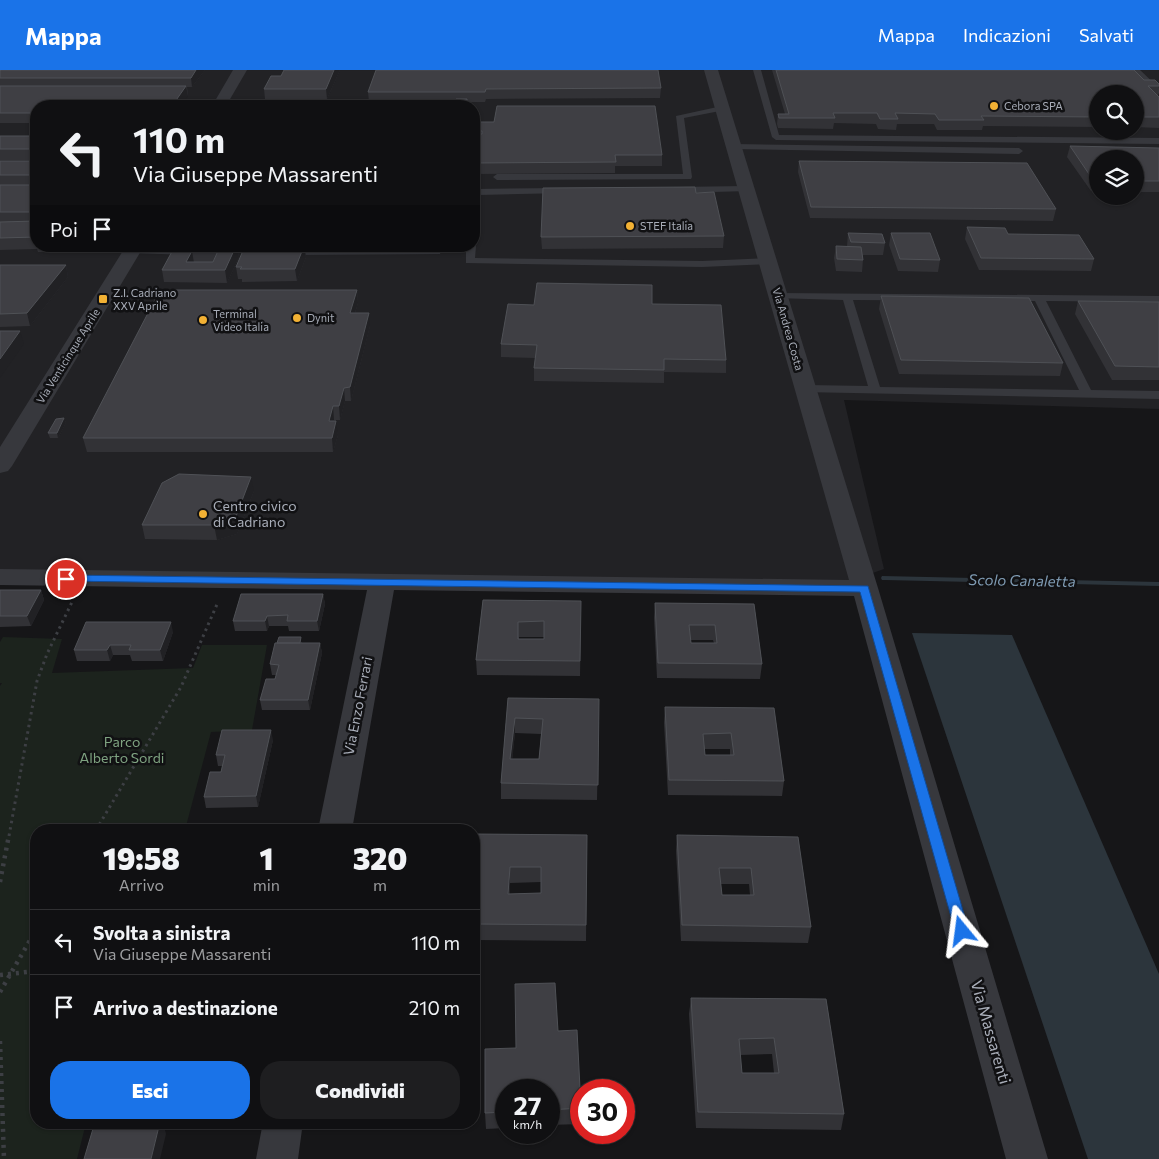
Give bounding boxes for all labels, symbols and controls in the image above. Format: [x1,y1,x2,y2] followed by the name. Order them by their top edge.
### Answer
[25,21,102,50] text: Mappa
[878,24,935,46] text: Mappa
[963,24,1051,46] text: Indicazioni
[1079,24,1134,46] text: Salvati
[1089,85,1144,205] map controls
[1089,85,1144,140] button: search
[1004,99,1063,112] place label: Cebora SPA
[988,100,1000,112] marker: Cebora SPA
[133,117,225,160] text: 110 m
[50,120,115,185] icon: left
[1089,150,1144,205] button: layers
[133,160,378,187] text: Via Giuseppe Massarenti
[88,215,116,243] icon: arrive
[50,218,78,241] text: Poi
[640,219,693,232] place label: STEF Italia
[624,220,636,232] marker: STEF Italia
[113,286,177,312] place label: Z.I. Cadriano XXV Aprile
[770,286,807,372] street label: Via Andrea Costa
[97,293,109,305] marker: Z.I. Cadriano XXV Aprile
[33,306,102,406] street label: Via Venticinque Aprile
[213,307,269,333] place label: Terminal Video Italia
[307,311,335,324] place label: Dynit
[291,312,303,324] marker: Dynit
[197,314,209,326] marker: Terminal Video Italia
[213,497,297,530] place label: Centro civico di Cadriano
[197,508,209,520] marker: Centro civico di Cadriano
[45,558,87,600] pin
[52,565,80,593] icon: arrive
[968,570,1076,590] water label: Scolo Canaletta
[340,655,375,757] street label: Via Enzo Ferrari
[80,733,164,766] park label: Parco Alberto Sordi
[103,839,180,876] text: 19:58
[259,839,273,876] text: 1
[353,839,407,876] text: 320
[119,875,164,894] text: Arrivo
[253,875,280,894] text: min
[373,875,387,894] text: m
[935,904,987,956] position arrow
[93,921,231,944] text: Svolta a sinistra
[50,928,78,956] icon: left
[411,931,460,954] text: 110 m
[93,944,271,963] text: Via Giuseppe Massarenti
[968,978,1015,1086] street label: Via Massarenti
[50,993,78,1021] icon: arrive
[93,996,278,1019] text: Arrivo a destinazione
[409,996,460,1019] text: 210 m
[50,1061,250,1119] button: Esci
[260,1061,460,1119] button: Condividi
[570,1079,635,1144] speed limit sign: 30
[514,1090,541,1120] text: 27
[513,1117,542,1131] text: km/h

